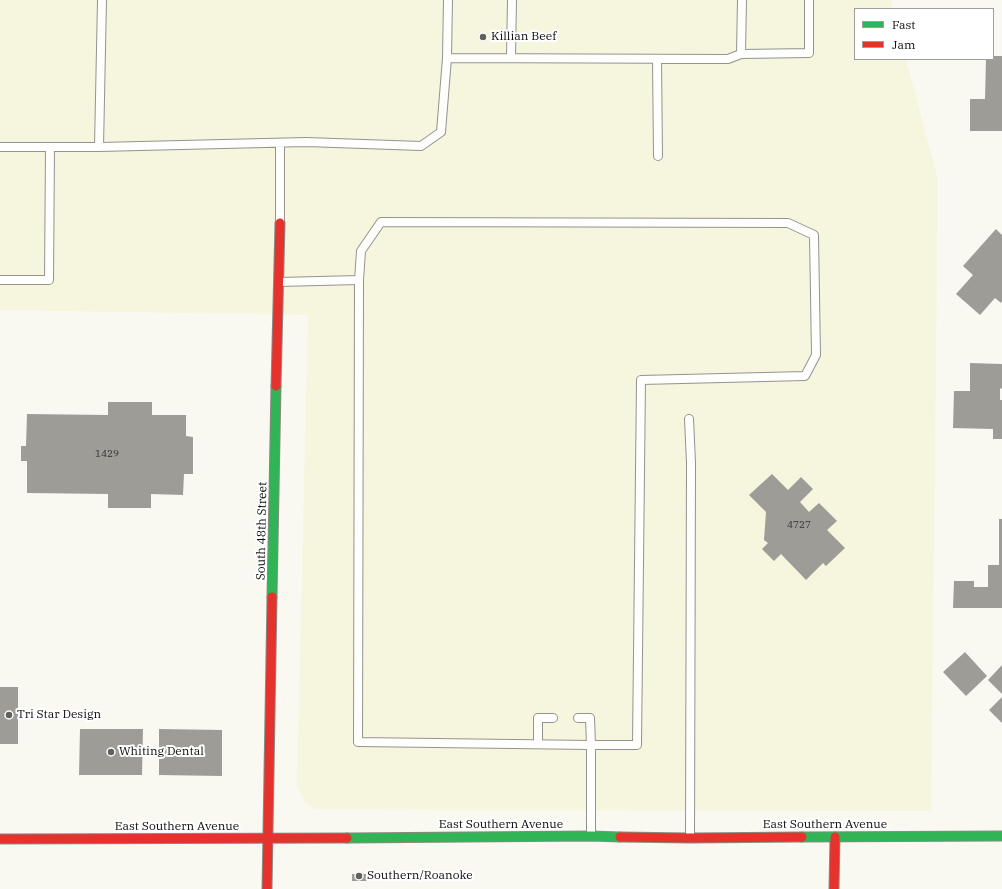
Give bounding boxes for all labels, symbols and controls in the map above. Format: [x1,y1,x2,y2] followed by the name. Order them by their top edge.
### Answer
[854,8,994,60] legend
[892,17,916,32] text: Fast
[491,30,556,44] place label: Killian Beef
[478,32,488,42] marker: Killian Beef
[892,37,915,52] text: Jam
[95,448,119,460] house number: 1429
[254,482,270,580] street label: South 48th Street
[787,519,811,531] house number: 4727
[17,708,101,722] place label: Tri Star Design
[4,710,14,720] marker: Tri Star Design
[119,745,204,759] place label: Whiting Dental
[106,747,116,757] marker: Whiting Dental
[439,818,563,832] street label: East Southern Avenue
[763,818,887,832] street label: East Southern Avenue
[115,820,239,834] street label: East Southern Avenue
[367,869,473,883] place label: Southern/Roanoke
[354,871,364,881] marker: Southern/Roanoke

